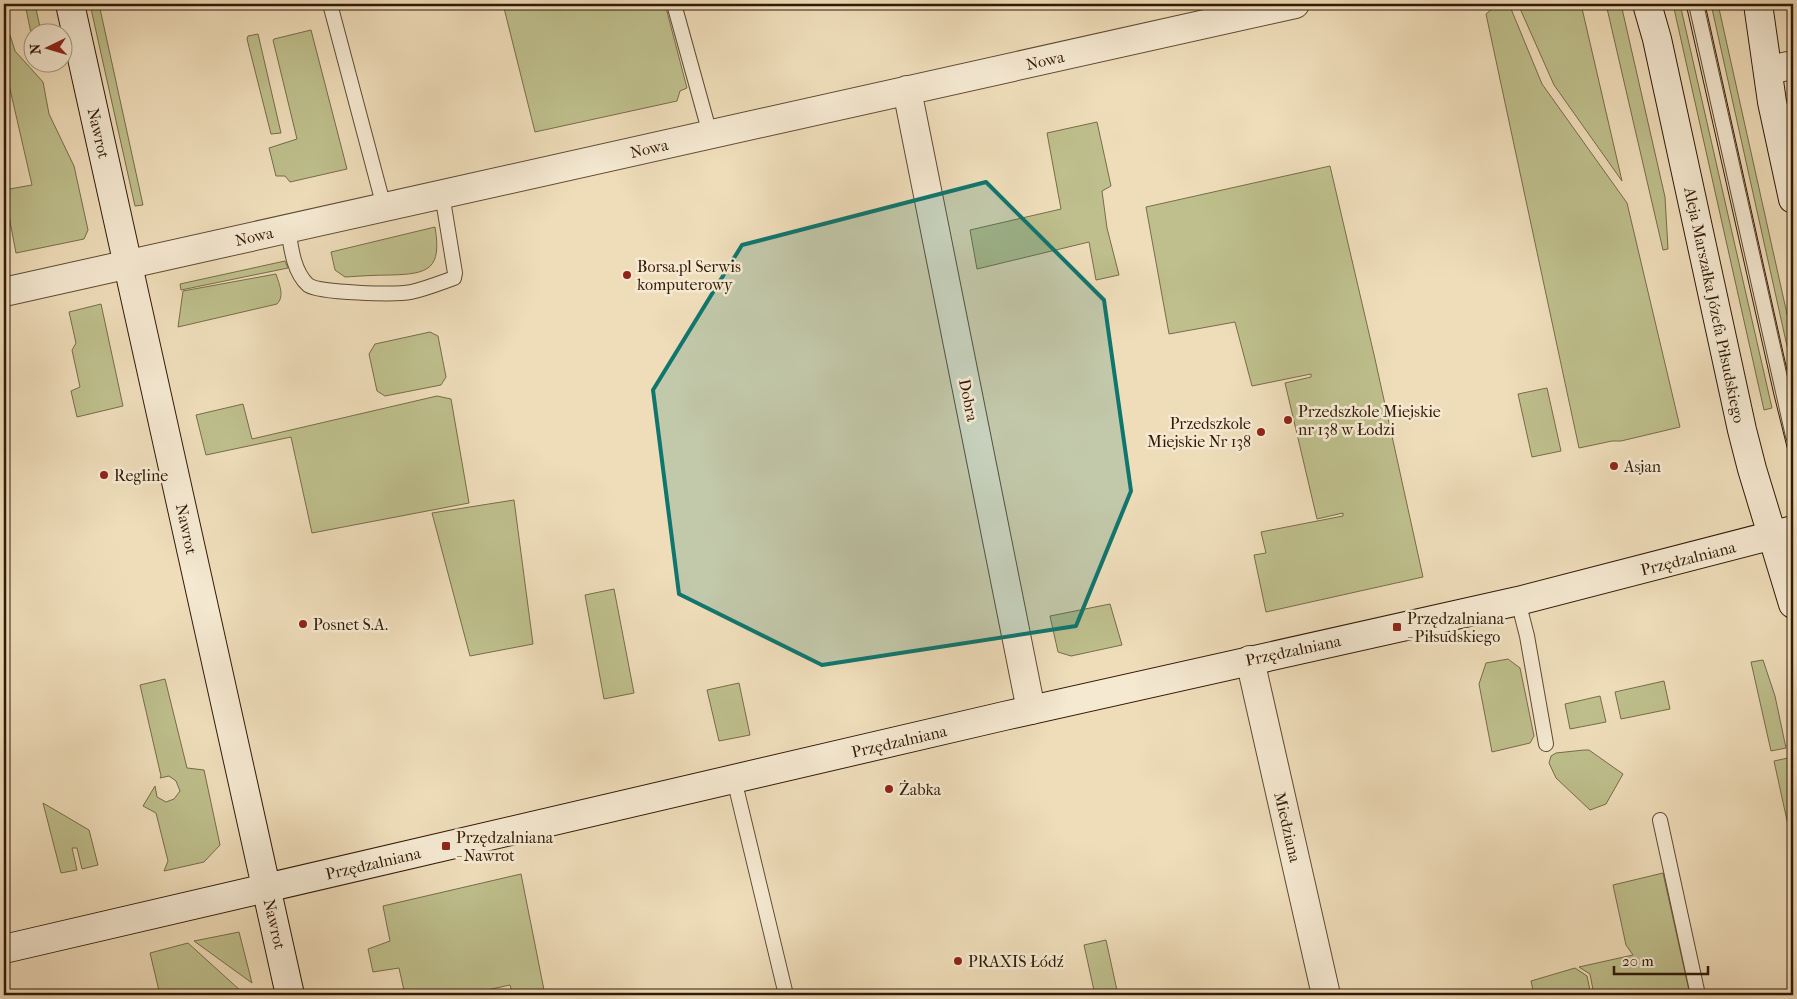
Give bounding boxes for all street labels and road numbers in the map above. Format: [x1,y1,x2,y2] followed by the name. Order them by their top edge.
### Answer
[1024,47,1067,74] street label: Nowa
[83,106,114,160] street label: Nawrot
[628,135,671,162] street label: Nowa
[1680,184,1749,425] street label: Aleja Marszałka Józefa Piłsudskiego
[233,223,276,250] street label: Nowa
[955,377,982,424] street label: Dobra
[172,502,201,556] street label: Nawrot
[1639,537,1738,579] street label: Przędzalniana
[1244,631,1343,670] street label: Przędzalniana
[850,721,949,762] street label: Przędzalniana
[1270,790,1305,865] street label: Miedziana
[324,843,423,884] street label: Przędzalniana
[259,897,290,951] street label: Nawrot

